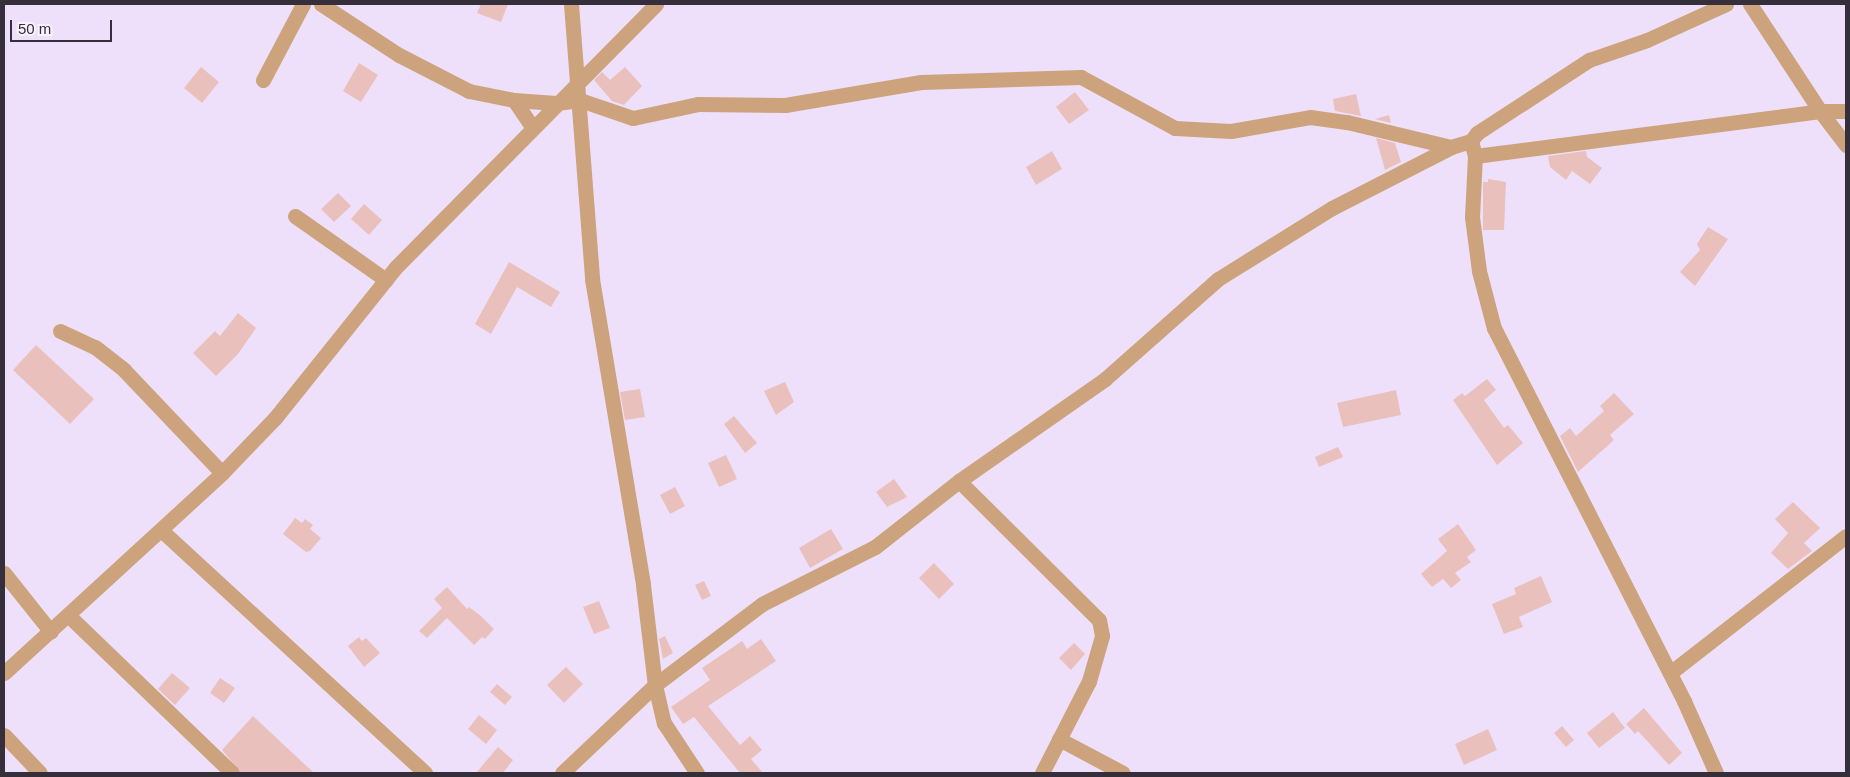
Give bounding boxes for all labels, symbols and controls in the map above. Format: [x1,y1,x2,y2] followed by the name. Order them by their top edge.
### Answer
[12,10,115,42] scale bar
[18,20,51,37] text: 50 m

